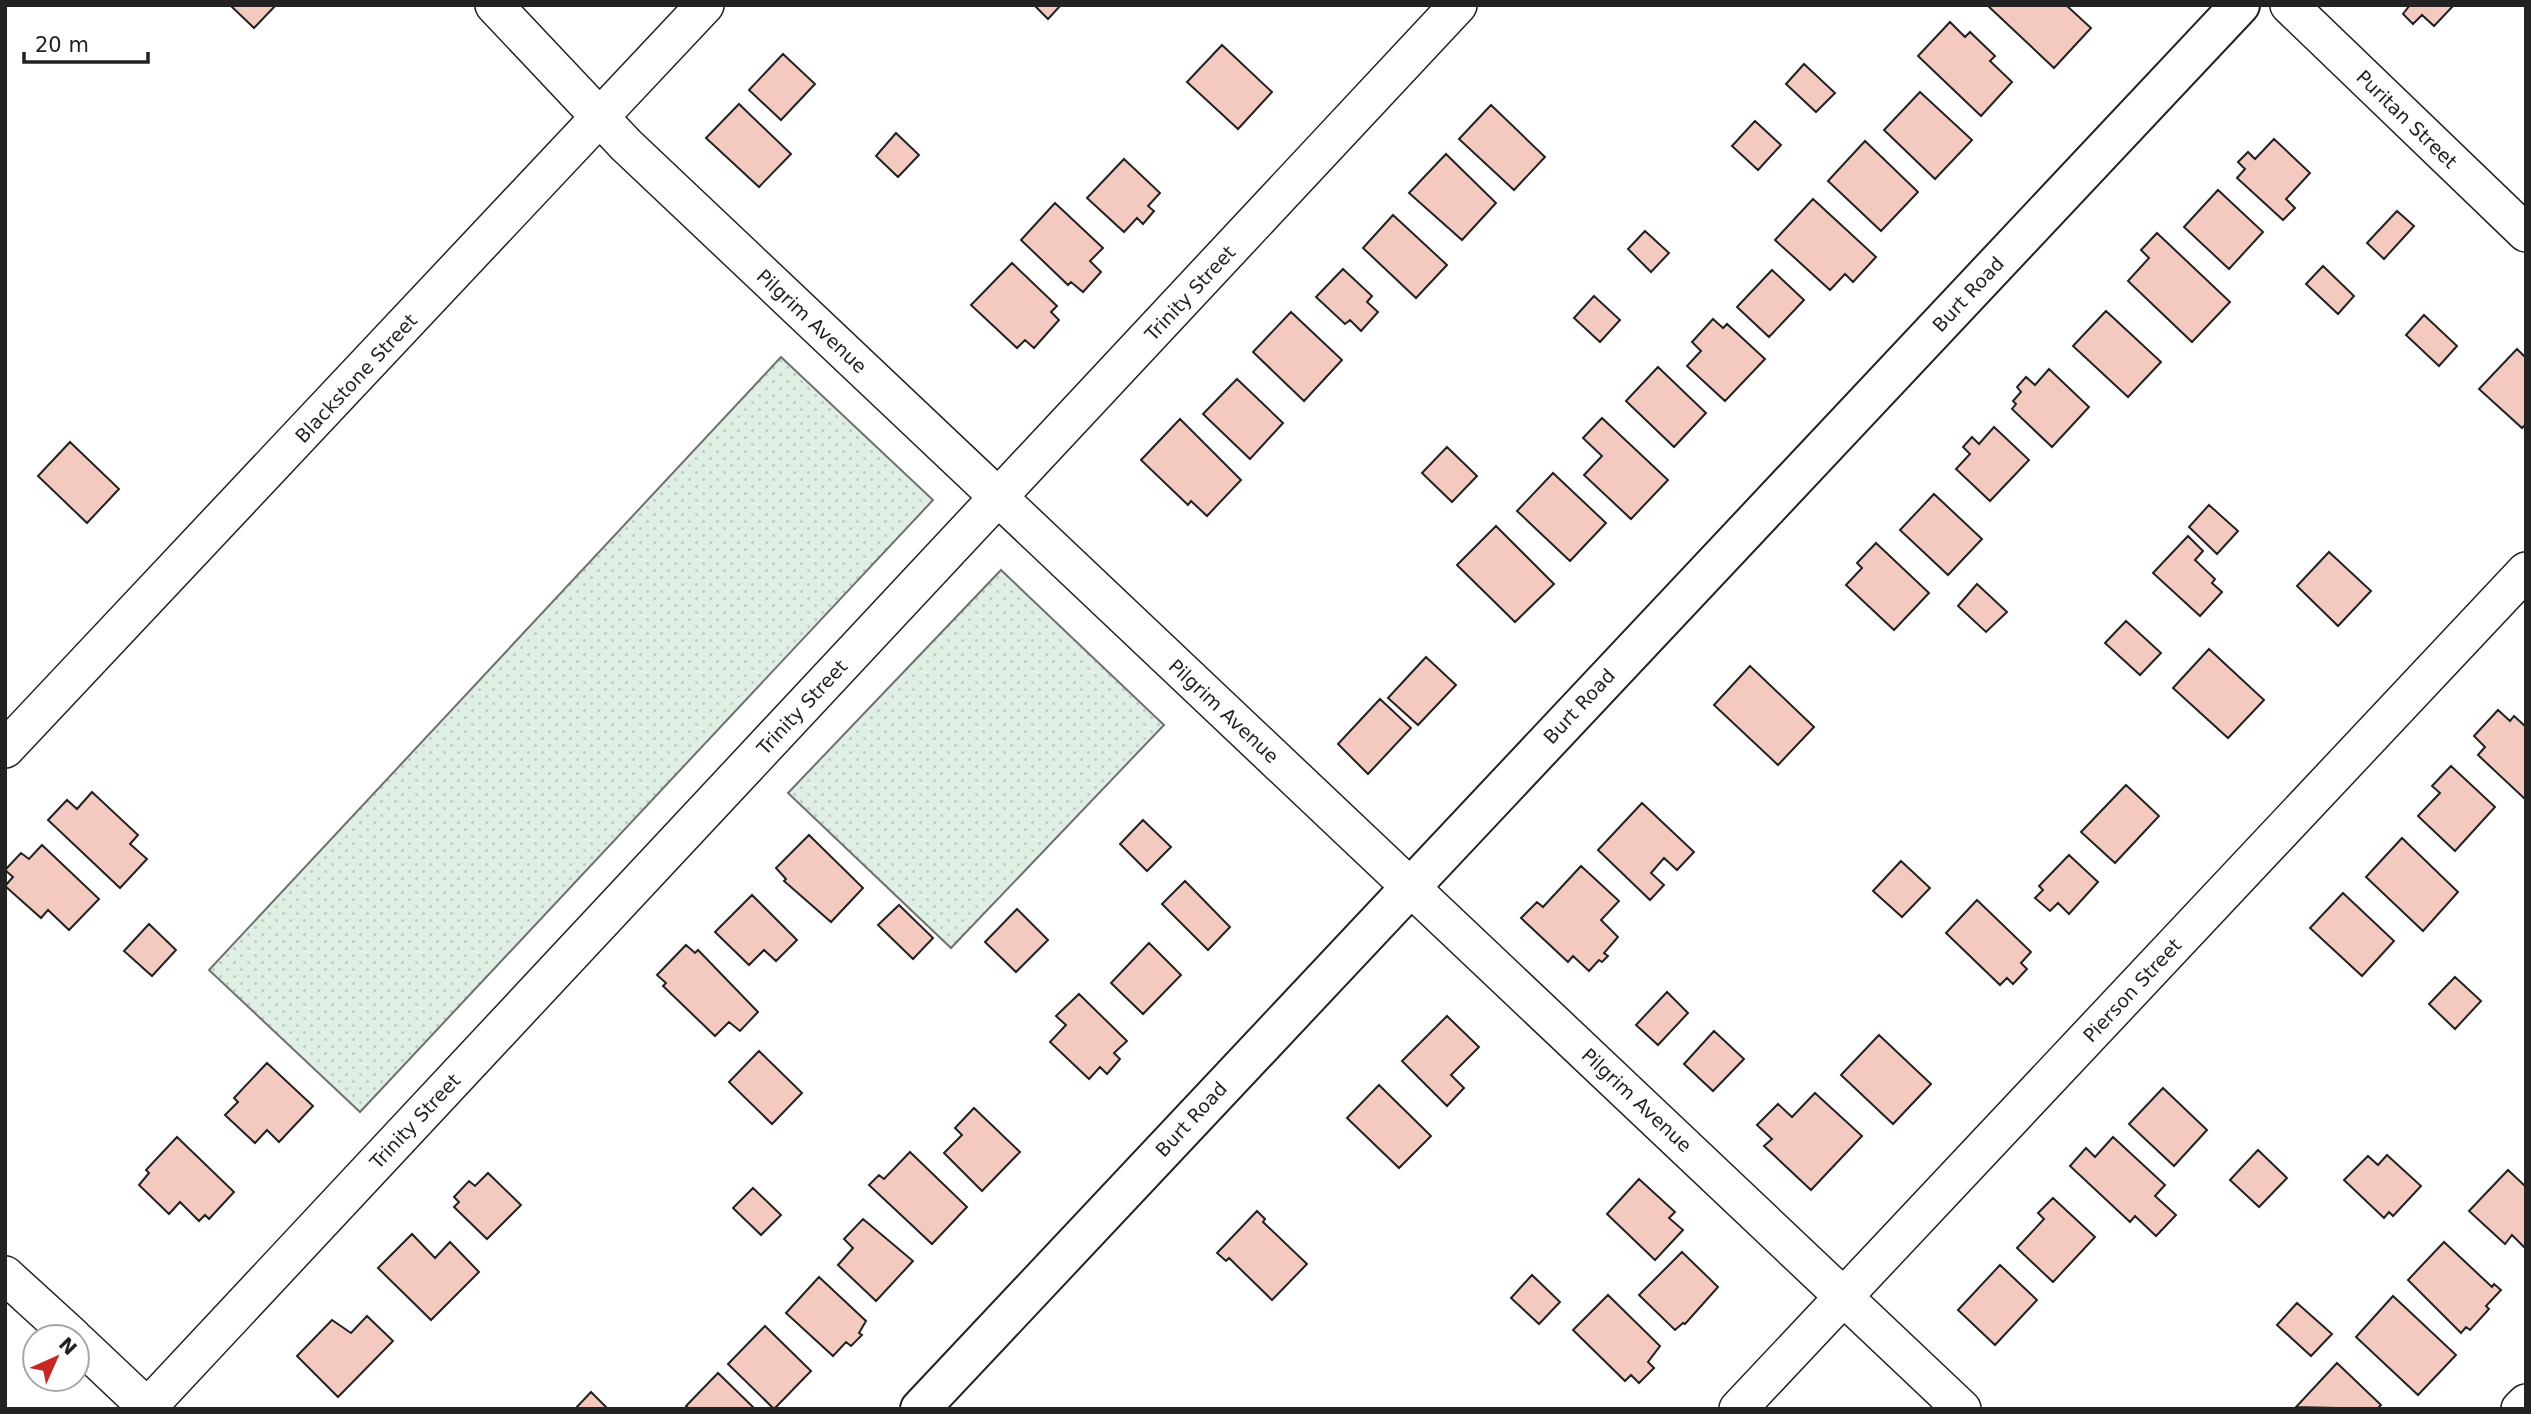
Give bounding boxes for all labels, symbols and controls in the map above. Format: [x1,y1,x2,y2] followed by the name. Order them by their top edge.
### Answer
[24,21,149,65] scale bar
[35,33,89,57] text: 20 m
[2352,66,2462,172] street label: Puritan Street
[1140,241,1240,346] street label: Trinity Street
[1928,252,2008,336] street label: Burt Road
[753,265,871,377] street label: Pilgrim Avenue
[291,309,421,447] street label: Blackstone Street
[752,655,852,760] street label: Trinity Street
[1165,655,1283,767] street label: Pilgrim Avenue
[1539,664,1619,748] street label: Burt Road
[2079,934,2185,1046] street label: Pierson Street
[1578,1044,1696,1156] street label: Pilgrim Avenue
[365,1069,465,1174] street label: Trinity Street
[1151,1077,1231,1161] street label: Burt Road
[21,1323,91,1393] north arrow
[55,1333,81,1359] text: N

